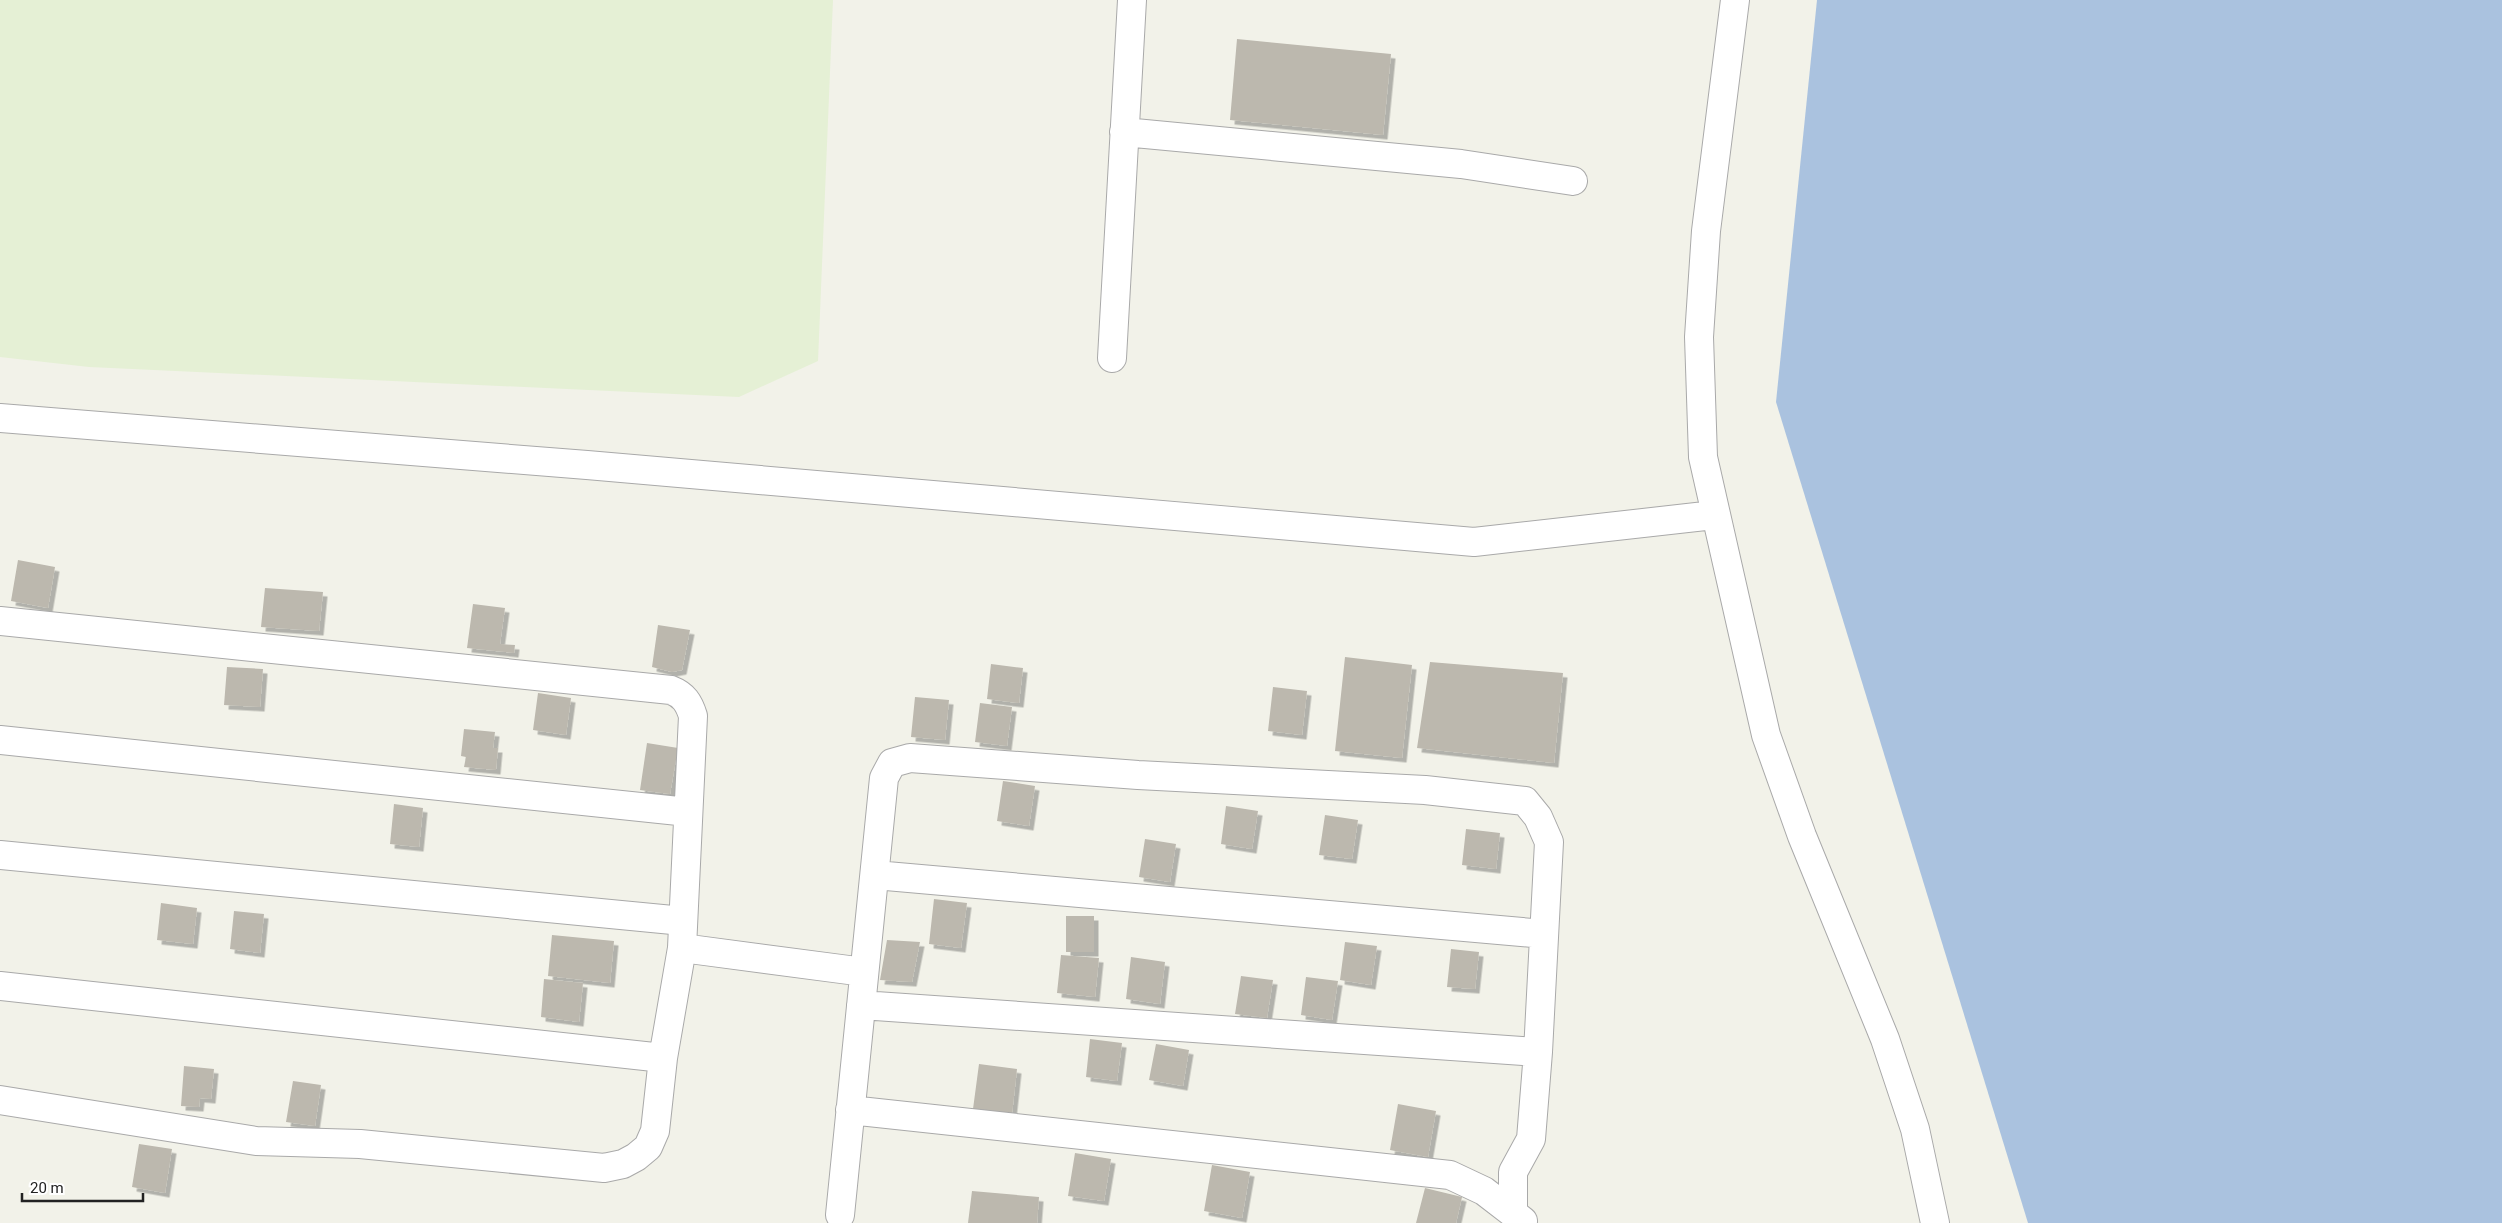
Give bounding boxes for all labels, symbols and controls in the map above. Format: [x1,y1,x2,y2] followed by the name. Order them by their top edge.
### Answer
[22,1170,144,1202] scale bar
[30,1179,64,1197] text: 20 m

